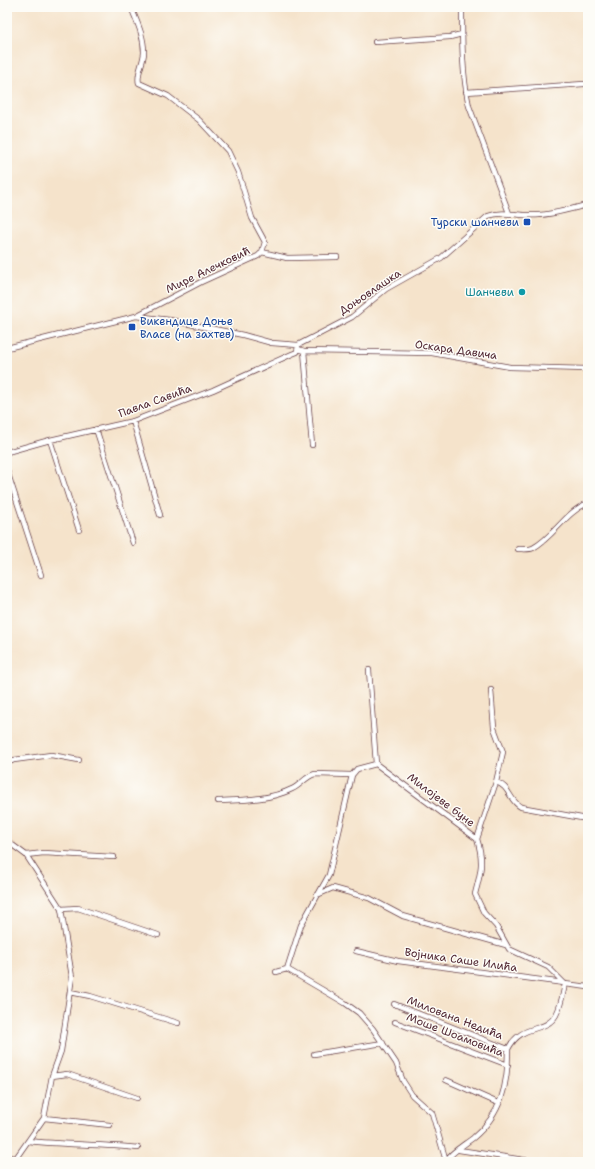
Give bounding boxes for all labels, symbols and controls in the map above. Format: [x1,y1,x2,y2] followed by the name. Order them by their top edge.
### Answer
[431,215,519,230] place label: Турски шанчеви
[522,217,532,227] marker: Турски шанчеви
[163,243,253,297] street label: Мире Алечковић
[336,266,404,318] street label: Доњовлашка
[465,285,514,300] place label: Шанчеви
[517,287,527,297] marker: Шанчеви
[140,314,234,342] place label: Викендице Доње Власе (на захтев)
[127,322,137,332] marker: Викендице Доње Власе (на захтев)
[414,337,498,363] street label: Оскара Давича
[116,381,194,421] street label: Павла Савића
[404,770,478,830] street label: Милојеве буне
[404,945,518,975] street label: Војника Саше Илића
[405,993,505,1043] street label: Милована Недића
[404,1010,506,1060] street label: Моше Шоамовића

